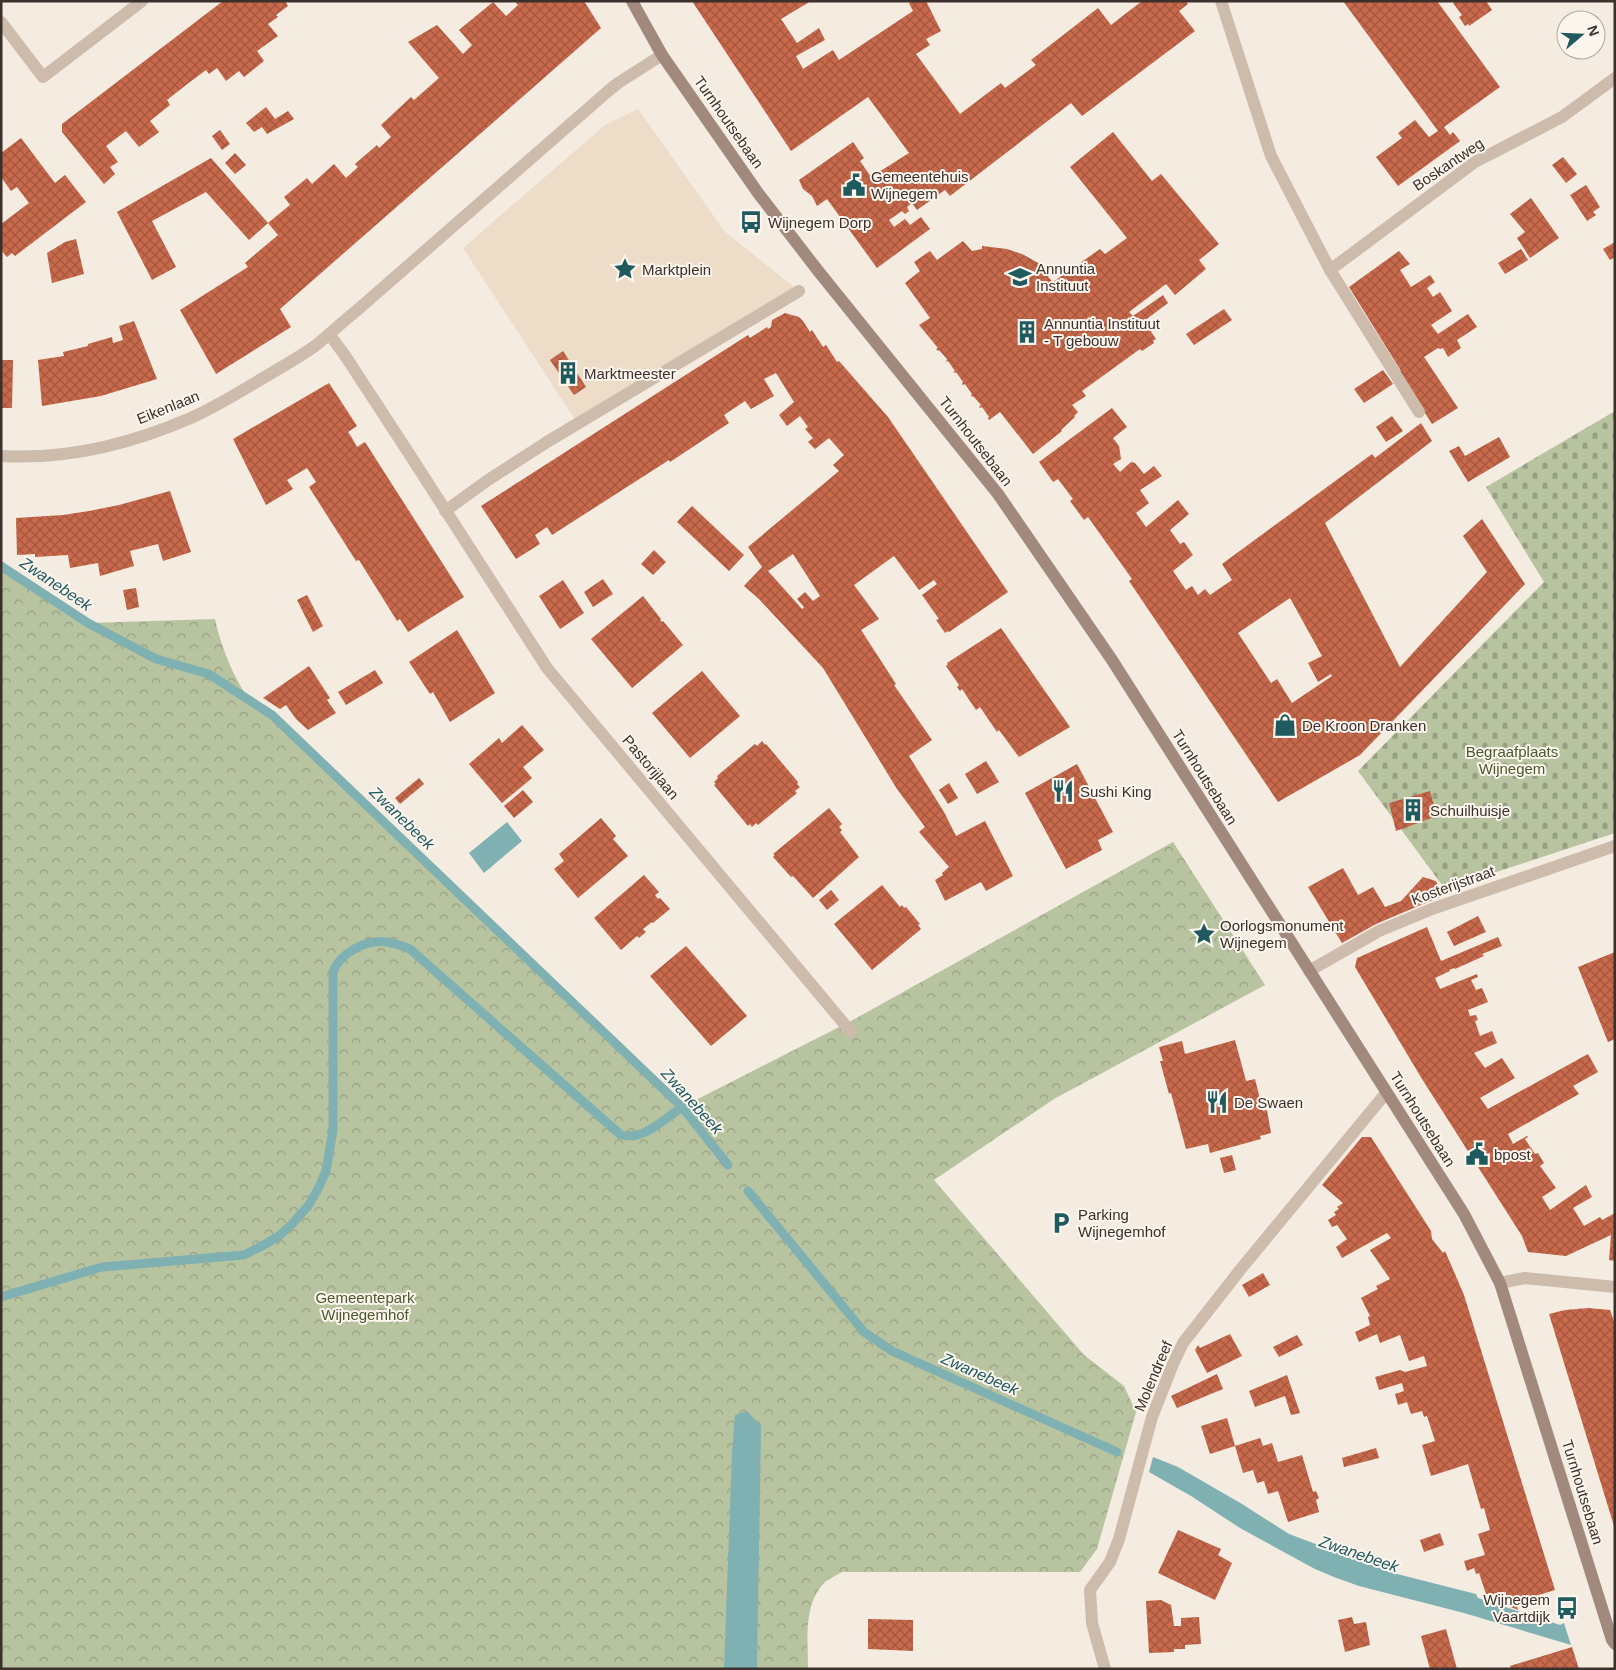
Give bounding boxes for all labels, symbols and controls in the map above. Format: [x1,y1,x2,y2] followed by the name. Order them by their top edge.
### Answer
[1556,10,1606,60] north arrow
[1584,23,1603,38] text: N
[691,73,767,171] street label: Turnhoutsebaan
[1409,134,1487,194] street label: Boskantweg
[871,168,969,202] place label: Gemeentehuis Wijnegem
[841,172,867,198] public building icon: Gemeentehuis Wijnegem
[738,209,764,235] bus stop icon: Wijnegem Dorp
[768,214,871,231] place label: Wijnegem Dorp
[612,256,638,282] place icon: Marktplein
[1036,260,1096,294] place label: Annuntia Instituut
[642,261,711,278] place label: Marktplein
[1007,264,1033,290] school or university icon: Annuntia Instituut
[1044,315,1161,349] place label: Annuntia Instituut - T gebouw
[1014,319,1040,345] building icon: Annuntia Instituut - T gebouw
[555,360,581,386] building icon: Marktmeester
[584,365,676,382] place label: Marktmeester
[134,387,202,427] street label: Eikenlaan
[936,393,1016,489] street label: Turnhoutsebaan
[16,553,96,615] water label: Zwanebeek
[1272,712,1298,738] shop icon: De Kroon Dranken
[1302,717,1426,734] place label: De Kroon Dranken
[1169,726,1241,828] street label: Turnhoutsebaan
[619,732,683,802] street label: Pastorijlaan
[1466,743,1558,777] park label: Begraafplaats Wijnegem
[1050,778,1076,804] restaurant icon: Sushi King
[366,782,438,854] water label: Zwanebeek
[1080,783,1152,800] place label: Sushi King
[1400,797,1426,823] building icon: Schuilhuisje
[1430,802,1510,819] place label: Schuilhuisje
[1409,862,1498,908] street label: Kosterijstraat
[1220,917,1344,951] place label: Oorlogsmonument Wijnegem
[1191,921,1217,947] place icon: Oorlogsmonument Wijnegem
[657,1064,727,1138] water label: Zwanebeek
[1387,1068,1459,1170] street label: Turnhoutsebaan
[1204,1089,1230,1115] restaurant icon: De Swaen
[1234,1094,1303,1111] place label: De Swaen
[1464,1141,1490,1167] public building icon: bpost
[1494,1146,1532,1163] place label: bpost
[1078,1206,1166,1240] place label: Parking Wijnegemhof
[1048,1210,1074,1236] parking icon: Parking Wijnegemhof
[315,1289,415,1323] park label: Gemeentepark Wijnegemhof
[1131,1337,1176,1414] street label: Molendreef
[938,1349,1022,1399] water label: Zwanebeek
[1559,1438,1607,1546] street label: Turnhoutsebaan
[1316,1532,1402,1576] water label: Zwanebeek
[1483,1591,1550,1625] place label: Wijnegem Vaartdijk
[1554,1595,1580,1621] bus stop icon: Wijnegem Vaartdijk

